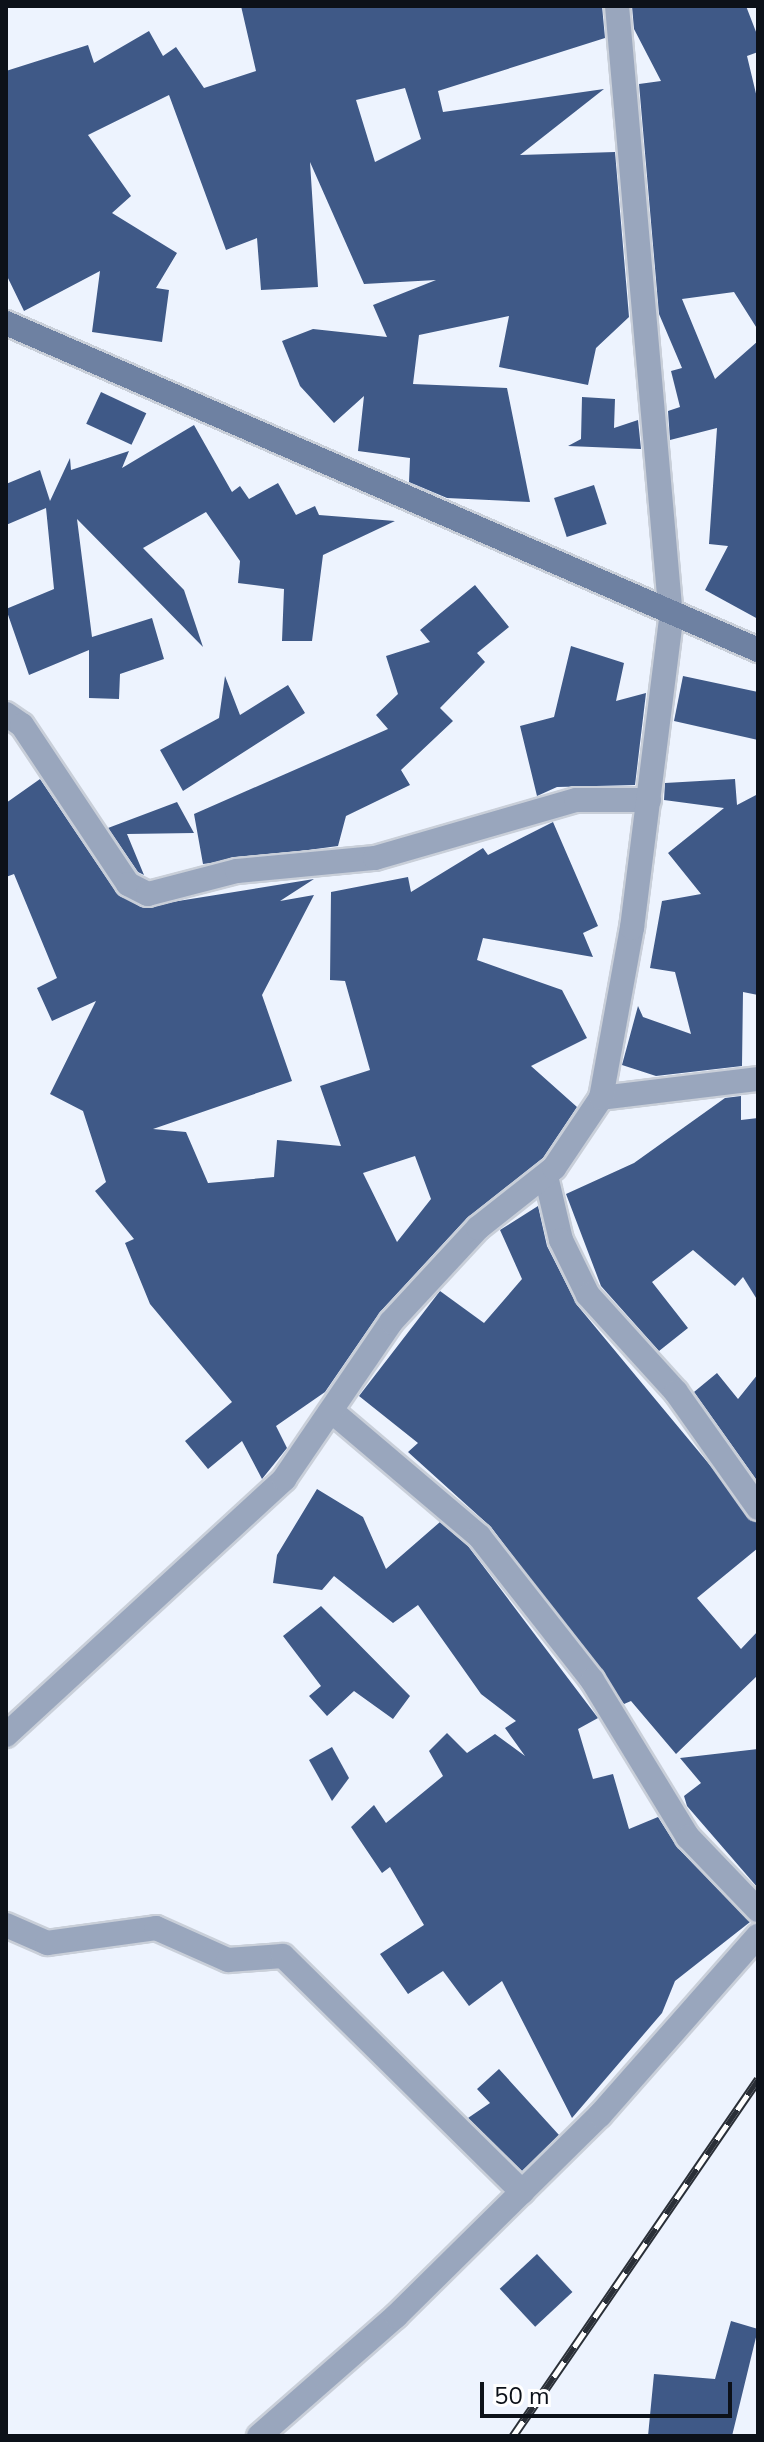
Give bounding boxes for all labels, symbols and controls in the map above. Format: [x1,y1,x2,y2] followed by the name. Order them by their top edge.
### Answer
[484,2366,736,2416] scale bar
[494,2380,550,2412] text: 50 m

